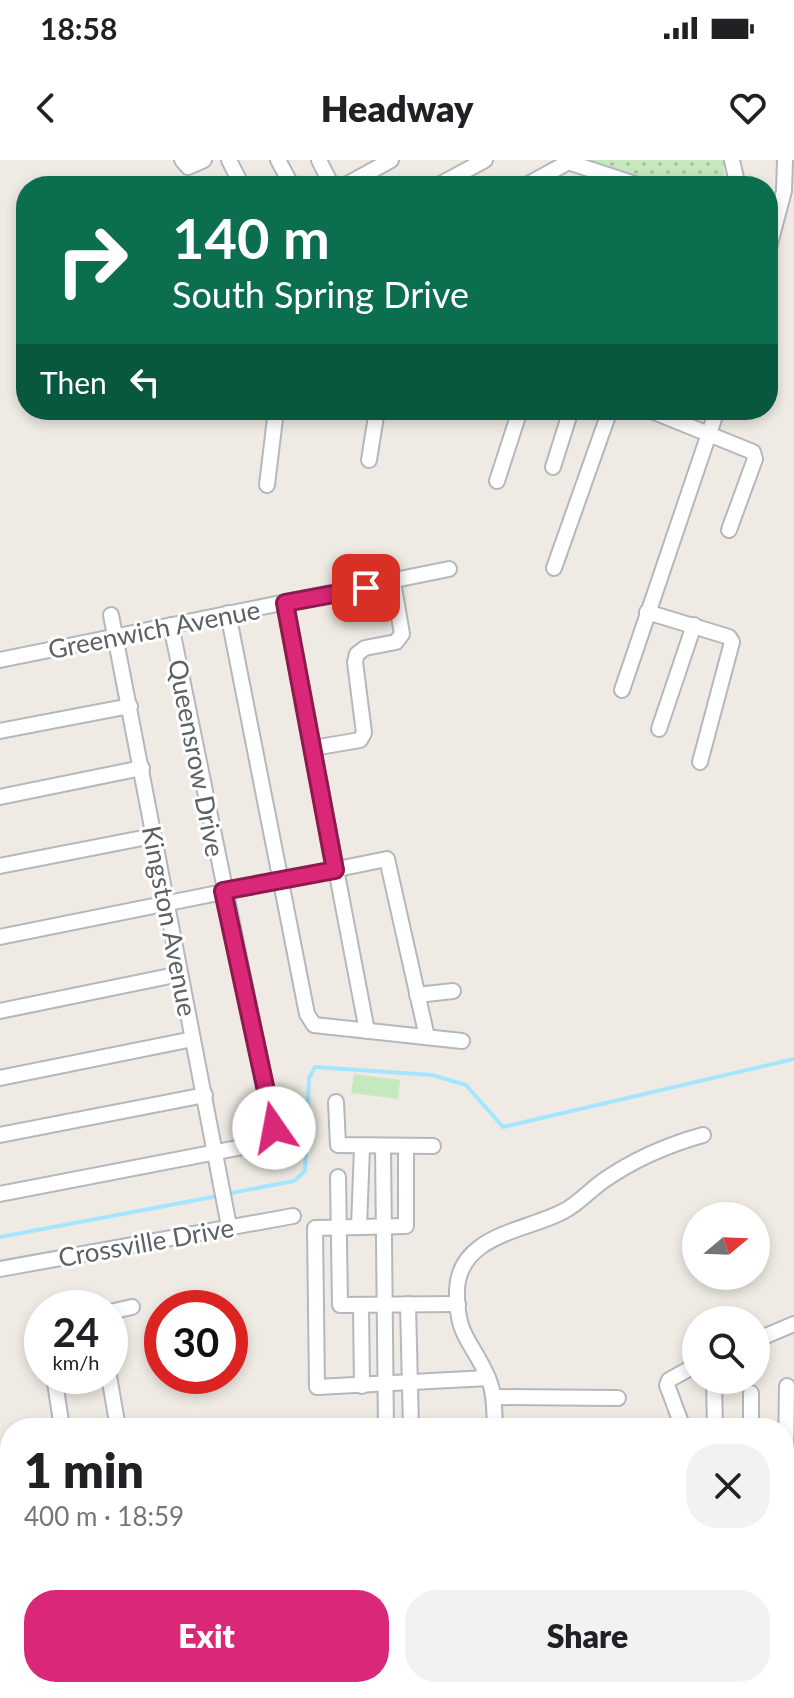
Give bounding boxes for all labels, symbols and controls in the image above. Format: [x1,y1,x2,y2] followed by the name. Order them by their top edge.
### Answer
[40,10,117,46] text: 18:58
[24,86,68,130] icon: back
[321,86,473,130] text: Headway
[726,86,770,130] icon: heart
[172,204,330,271] text: 140 m
[40,208,144,312] icon: right
[172,272,469,316] text: South Spring Drive
[123,360,167,404] icon: left
[40,364,107,400] text: Then
[332,554,400,622] pin
[344,566,388,610] icon: arrive
[45,593,263,665] street label: Greenwich Avenue
[162,657,232,859] street label: Queensrow Drive
[136,823,204,1019] street label: Kingston Avenue
[232,1086,316,1170] position arrow
[682,1202,770,1290] north arrow
[682,1202,770,1394] map controls
[56,1211,236,1273] street label: Crossville Drive
[144,1290,248,1394] speed limit sign: 30
[682,1306,770,1394] button: search
[53,1308,99,1356] text: 24
[53,1350,99,1374] text: km/h
[24,1441,144,1498] text: 1 min
[686,1444,770,1528] button: close
[24,1500,184,1532] text: 400 m · 18:59
[24,1590,389,1682] button: Exit
[405,1590,770,1682] button: Share

